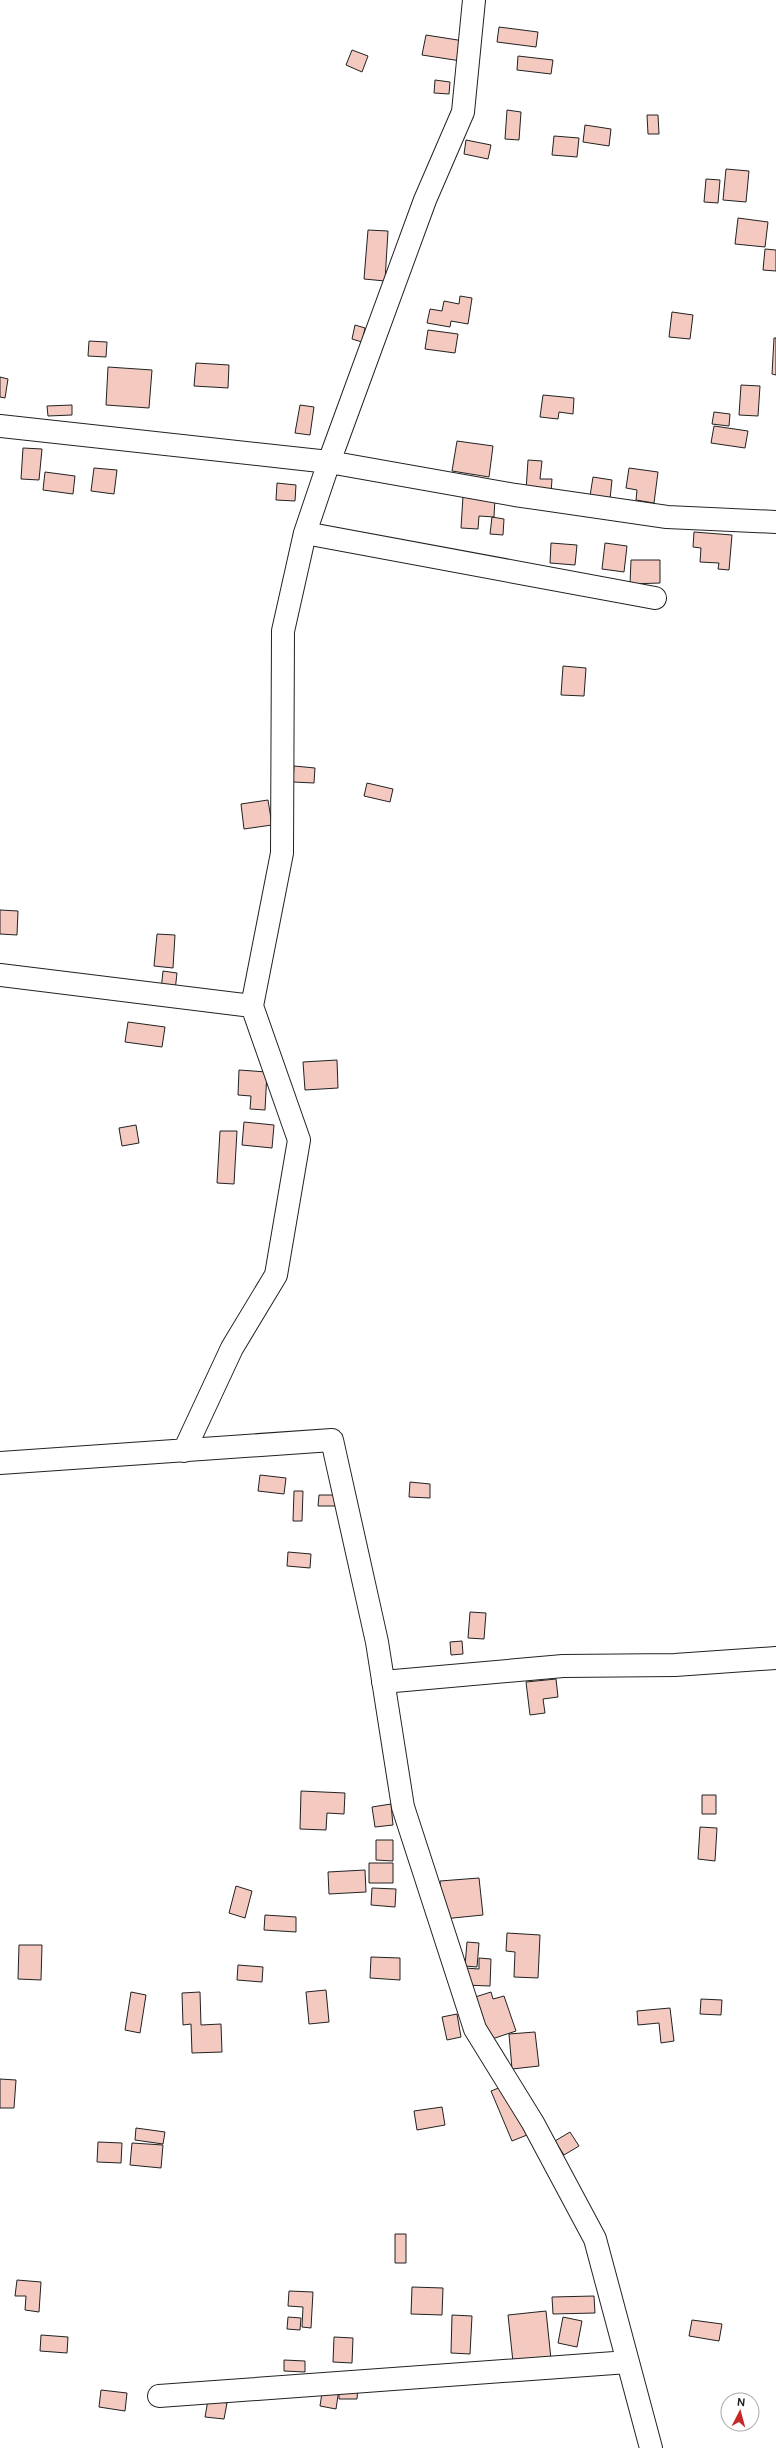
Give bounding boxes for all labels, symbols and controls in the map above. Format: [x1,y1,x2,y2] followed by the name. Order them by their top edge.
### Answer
[720,2392,760,2432] north arrow
[736,2395,746,2409] text: N

